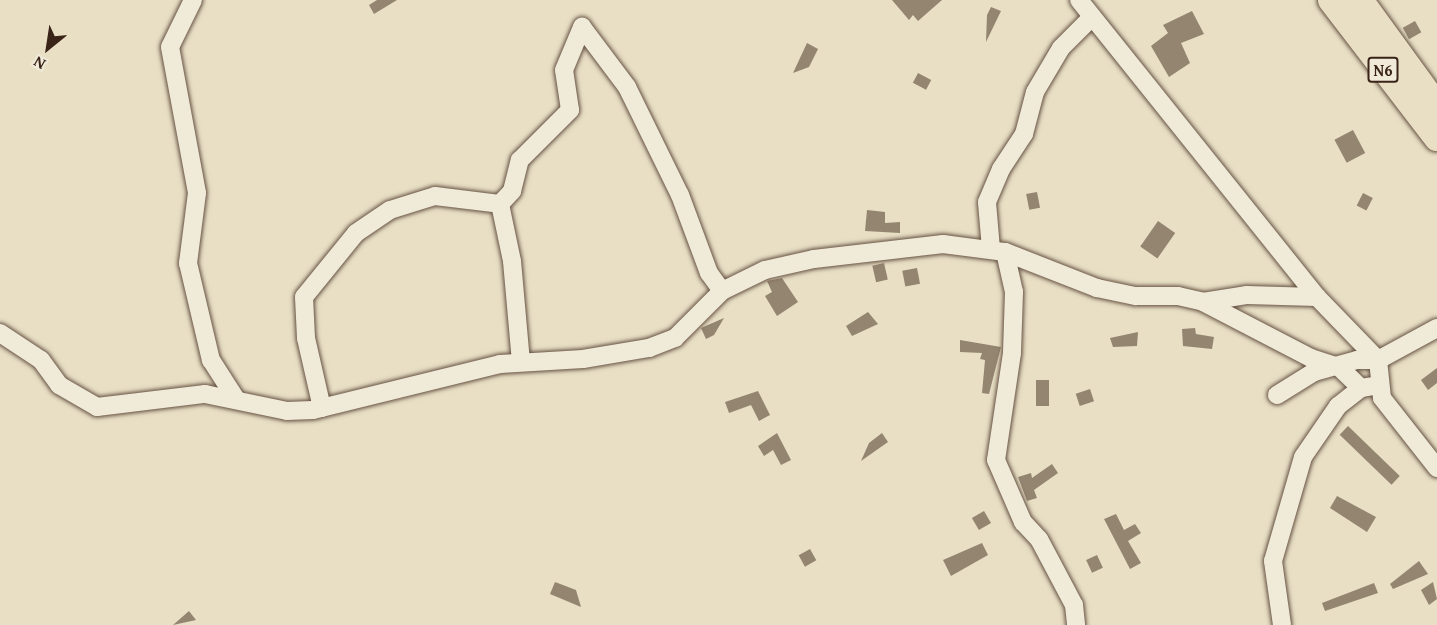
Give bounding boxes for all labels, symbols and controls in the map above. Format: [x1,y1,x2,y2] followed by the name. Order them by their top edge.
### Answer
[18,18,78,78] north arrow
[28,51,50,77] text: N
[1366,57,1400,83] road number: N6

